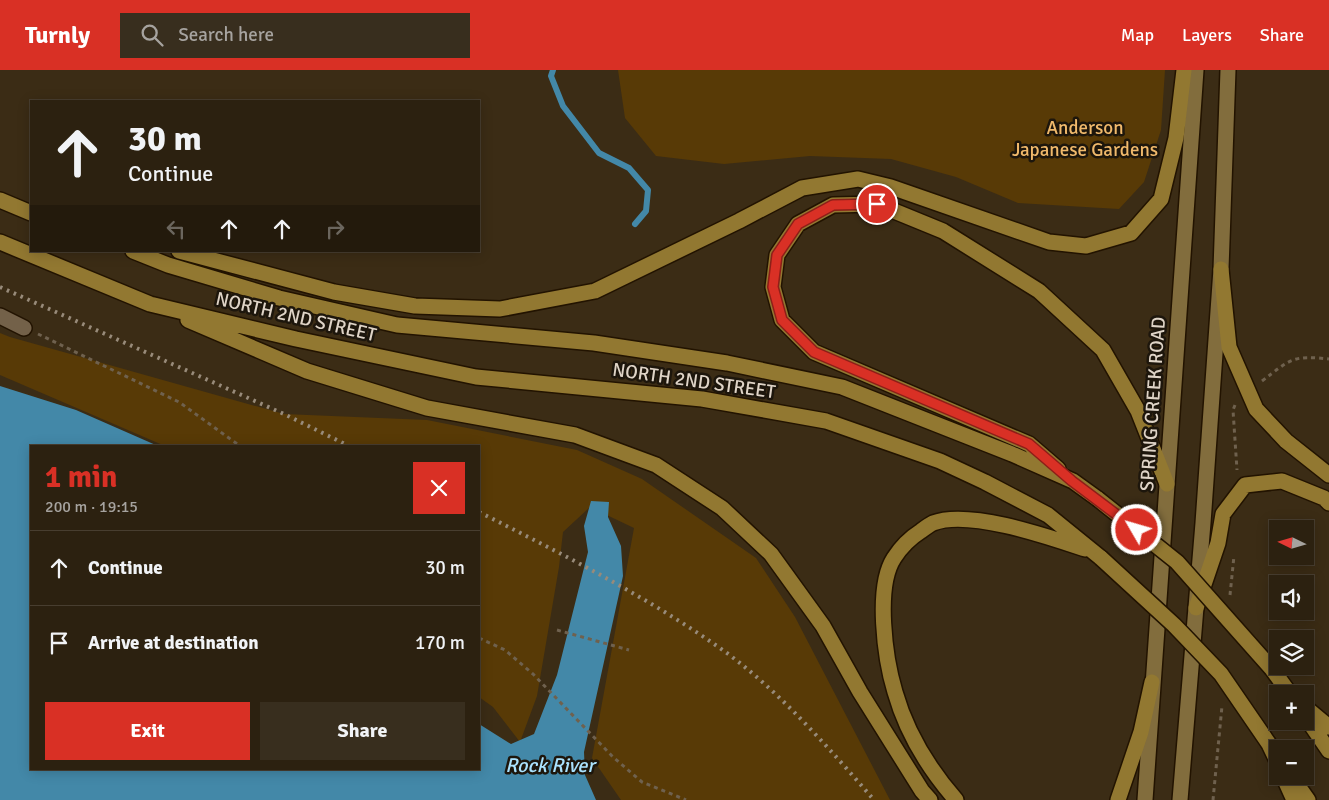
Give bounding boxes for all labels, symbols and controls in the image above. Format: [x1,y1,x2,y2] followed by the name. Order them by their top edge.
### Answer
[120,13,470,58] search box
[25,20,90,50] text: Turnly
[138,21,166,49] icon: search
[178,23,274,47] text: Search here
[1121,24,1154,46] text: Map
[1182,24,1232,46] text: Layers
[1260,24,1304,46] text: Share
[1012,116,1158,162] park label: Anderson Japanese Gardens
[128,117,202,160] text: 30 m
[45,120,110,185] icon: ahead
[128,160,213,187] text: Continue
[856,183,898,225] pin
[863,190,891,218] icon: arrive
[162,215,190,243] icon: left
[215,215,243,243] icon: ahead
[268,215,296,243] icon: ahead
[321,215,349,243] icon: right
[213,287,379,347] street label: NORTH 2ND STREET
[1135,316,1171,492] street label: SPRING CREEK ROAD
[611,358,778,404] street label: NORTH 2ND STREET
[45,459,117,496] text: 1 min
[413,462,465,514] button: close
[45,497,138,517] text: 200 m · 19:15
[1110,503,1162,555] position arrow
[1269,520,1314,565] north arrow
[1269,520,1314,785] map controls
[45,554,73,582] icon: ahead
[88,556,163,580] text: Continue
[425,556,465,580] text: 30 m
[1269,575,1314,620] button: sound
[45,629,73,657] icon: arrive
[1269,630,1314,675] button: layers
[88,631,259,655] text: Arrive at destination
[415,631,465,655] text: 170 m
[1269,685,1314,730] button: +
[45,702,250,760] button: Exit
[260,702,465,760] button: Share
[1269,740,1314,785] button: −
[505,753,597,778] water label: Rock River

